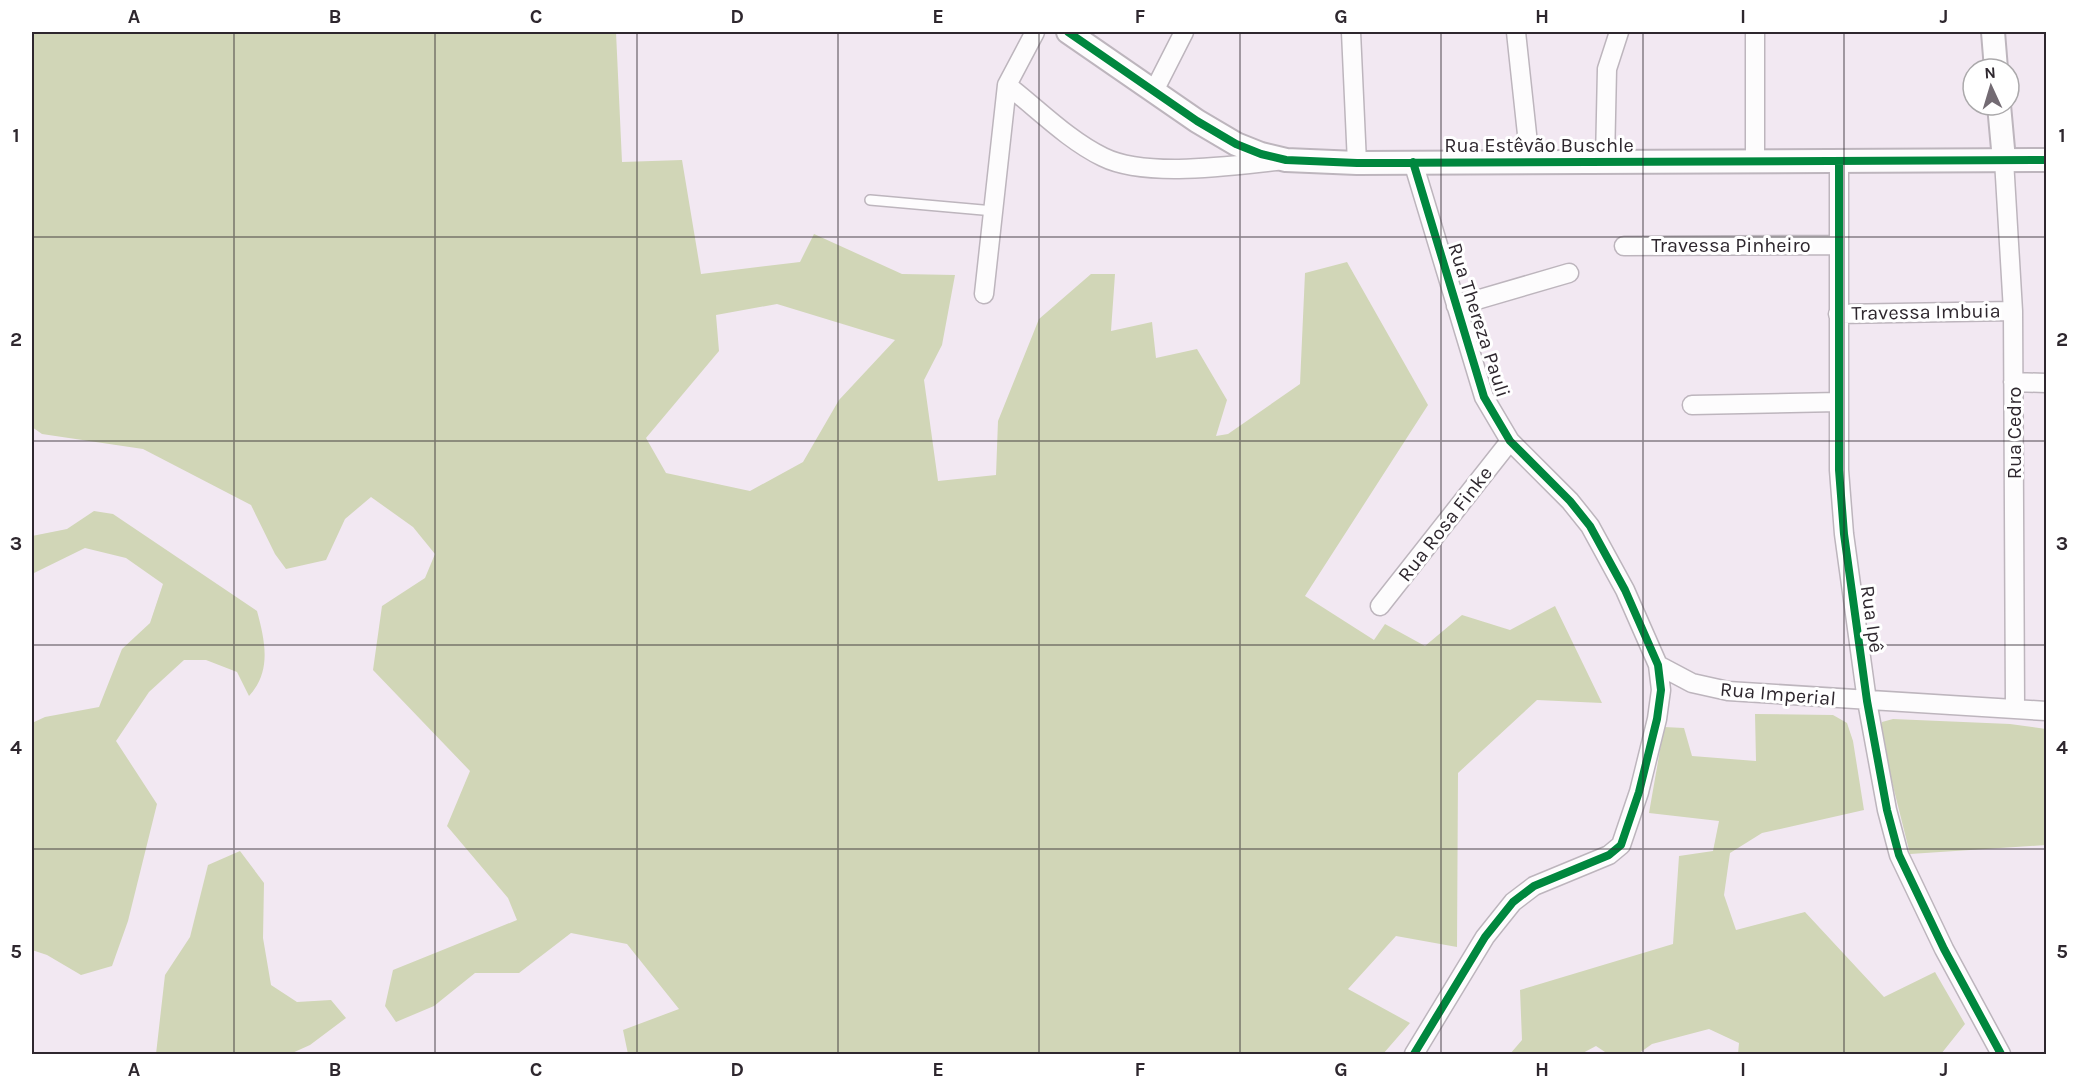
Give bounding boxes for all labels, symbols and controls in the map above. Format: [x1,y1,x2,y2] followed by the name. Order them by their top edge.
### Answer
[128,5,141,28] text: A
[329,5,341,28] text: B
[530,5,542,28] text: C
[730,5,744,28] text: D
[932,5,944,28] text: E
[1135,5,1146,28] text: F
[1334,5,1348,28] text: G
[1535,5,1549,28] text: H
[1740,5,1746,28] text: I
[1940,5,1948,28] text: J
[1961,57,2021,117] north arrow
[1984,63,1996,82] text: N
[12,124,20,147] text: 1
[2058,124,2066,147] text: 1
[1444,134,1634,157] street label: Rua Estêvão Buschle
[1651,234,1811,257] street label: Travessa Pinheiro
[1443,240,1515,400] street label: Rua Thereza Pauli
[1851,299,2001,325] street label: Travessa Imbuia
[10,328,22,351] text: 2
[2056,328,2068,351] text: 2
[2003,387,2026,479] street label: Rua Cedro
[1393,462,1497,586] street label: Rua Rosa Finke
[10,532,22,555] text: 3
[2056,532,2068,555] text: 3
[1856,584,1888,654] street label: Rua Ipê
[1719,677,1837,711] street label: Rua Imperial
[10,736,22,759] text: 4
[2056,736,2068,759] text: 4
[10,940,22,963] text: 5
[2056,940,2068,963] text: 5
[128,1058,141,1081] text: A
[329,1058,341,1081] text: B
[530,1058,542,1081] text: C
[730,1058,744,1081] text: D
[932,1058,944,1081] text: E
[1135,1058,1146,1081] text: F
[1334,1058,1348,1081] text: G
[1535,1058,1549,1081] text: H
[1740,1058,1746,1081] text: I
[1940,1058,1948,1081] text: J

